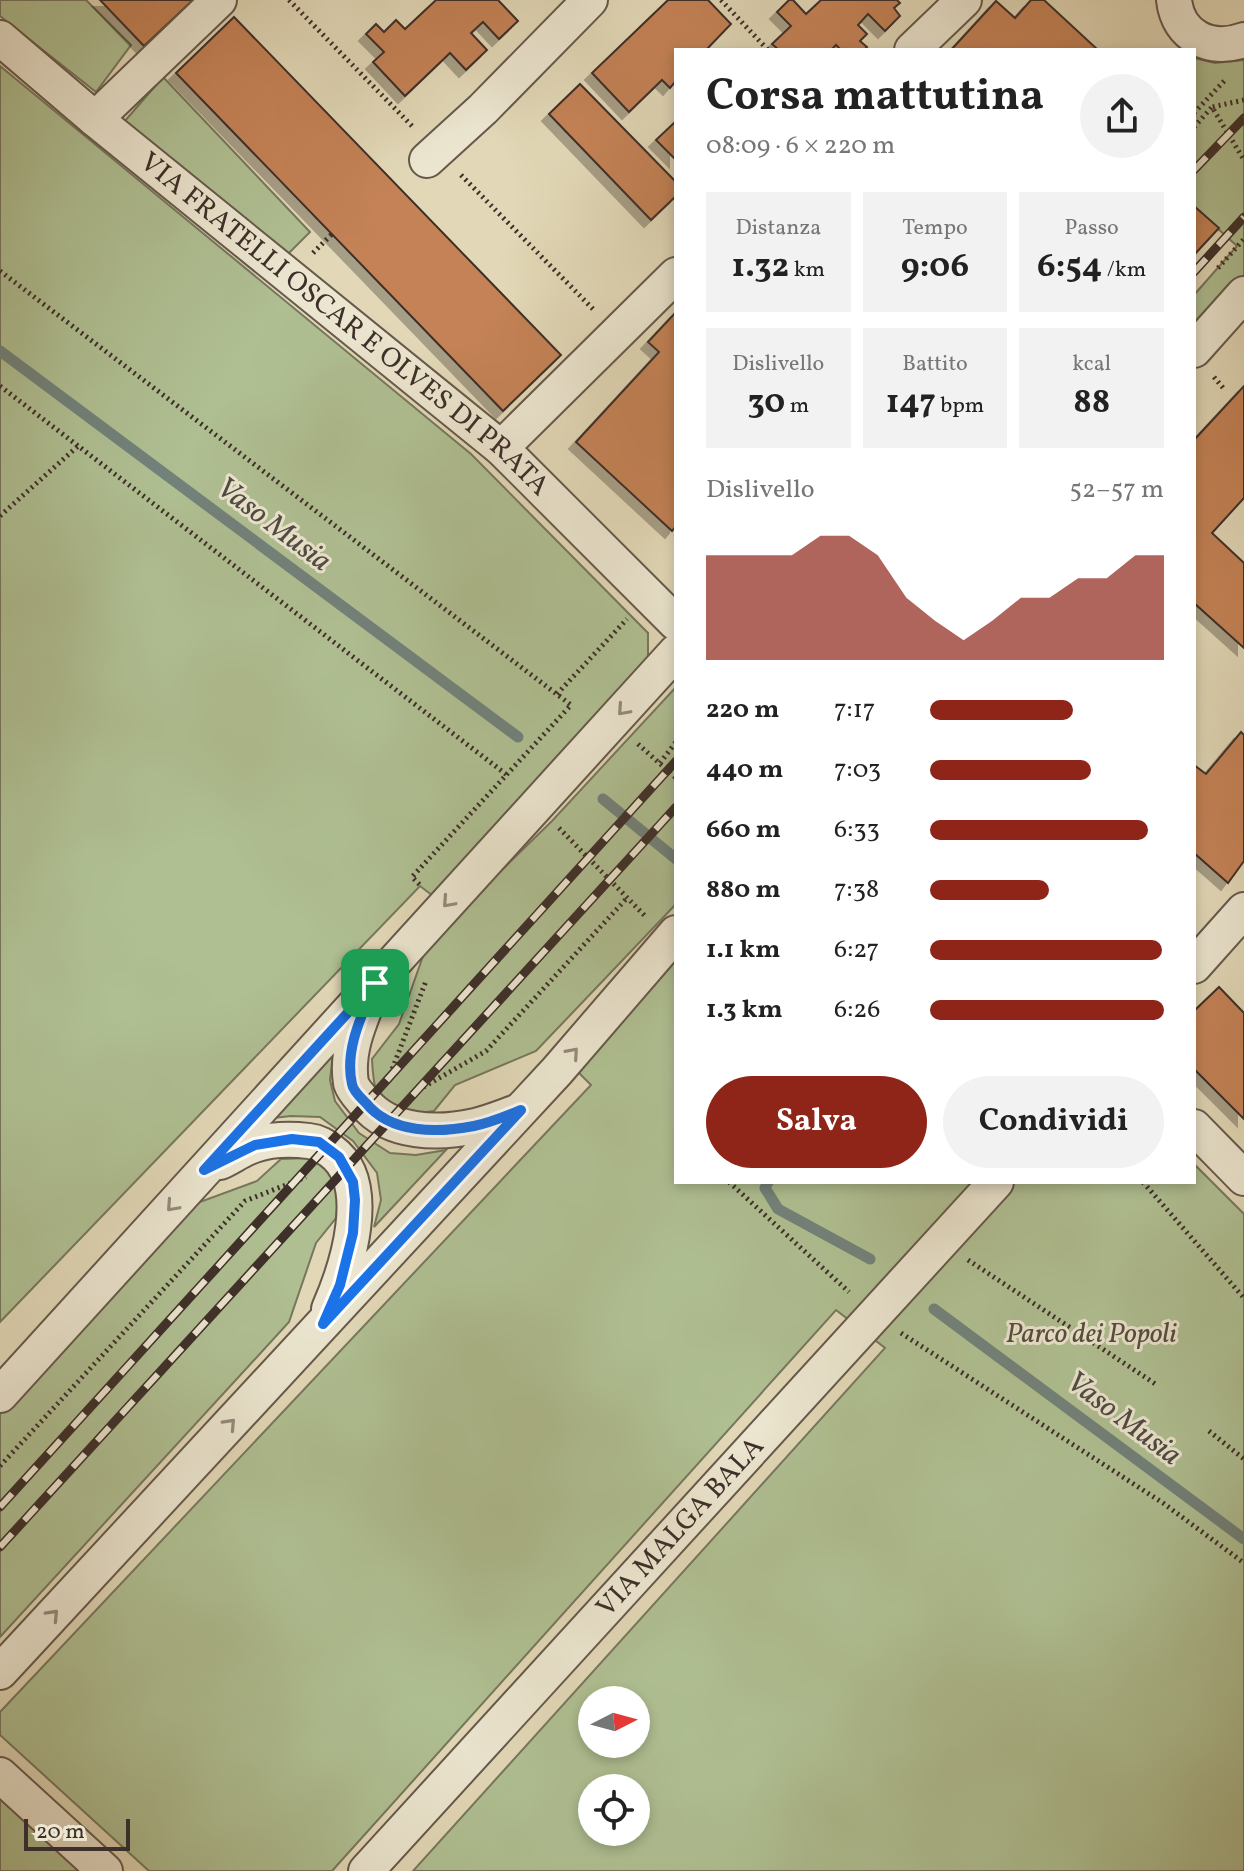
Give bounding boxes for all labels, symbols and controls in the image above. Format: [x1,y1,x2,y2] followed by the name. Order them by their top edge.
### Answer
[706,67,1044,128] text: Corsa mattutina
[1080,74,1164,158] button: share
[706,128,895,164] text: 08:09 · 6 × 220 m
[131,143,558,505] street label: VIA FRATELLI OSCAR E OLVES DI PRATA
[735,213,821,244] text: Distanza
[902,213,968,244] text: Tempo
[1065,213,1119,244] text: Passo
[732,244,789,291] text: 1.32
[901,244,969,291] text: 9:06
[1037,244,1102,291] text: 6:54
[789,255,825,286] text: km
[1102,255,1146,286] text: /km
[732,349,824,380] text: Dislivello
[902,349,968,380] text: Battito
[1072,349,1111,380] text: kcal
[748,380,785,427] text: 30
[886,380,936,427] text: 147
[1073,380,1110,427] text: 88
[785,391,809,422] text: m
[936,391,984,422] text: bpm
[207,468,339,582] water label: Vaso Musia
[706,472,815,508] text: Dislivello
[1069,472,1164,508] text: 52–57 m
[706,692,779,728] text: 220 m
[834,692,875,728] text: 7:17
[619,700,633,715] one-way arrow
[706,752,783,788] text: 440 m
[834,752,881,788] text: 7:03
[706,812,781,848] text: 660 m
[834,812,880,848] text: 6:33
[706,872,781,908] text: 880 m
[834,872,879,908] text: 7:38
[443,893,458,907] one-way arrow
[706,932,780,968] text: 1.1 km
[834,932,879,968] text: 6:27
[341,949,409,1017] pin
[353,961,397,1005] icon: arrive
[706,992,783,1028] text: 1.3 km
[834,992,880,1028] text: 6:26
[563,1047,578,1062] one-way arrow
[706,1076,927,1168] button: Salva
[943,1076,1164,1168] button: Condividi
[167,1197,181,1212] one-way arrow
[1006,1315,1177,1354] park label: Parco dei Popoli
[1057,1362,1189,1476] water label: Vaso Musia
[220,1419,235,1433] one-way arrow
[588,1428,774,1626] street label: VIA MALGA BALA
[44,1609,58,1624] one-way arrow
[578,1686,650,1758] north arrow
[578,1686,650,1846] map controls
[578,1774,650,1846] button: locate
[24,1815,130,1851] scale bar
[36,1817,85,1848] text: 20 m

